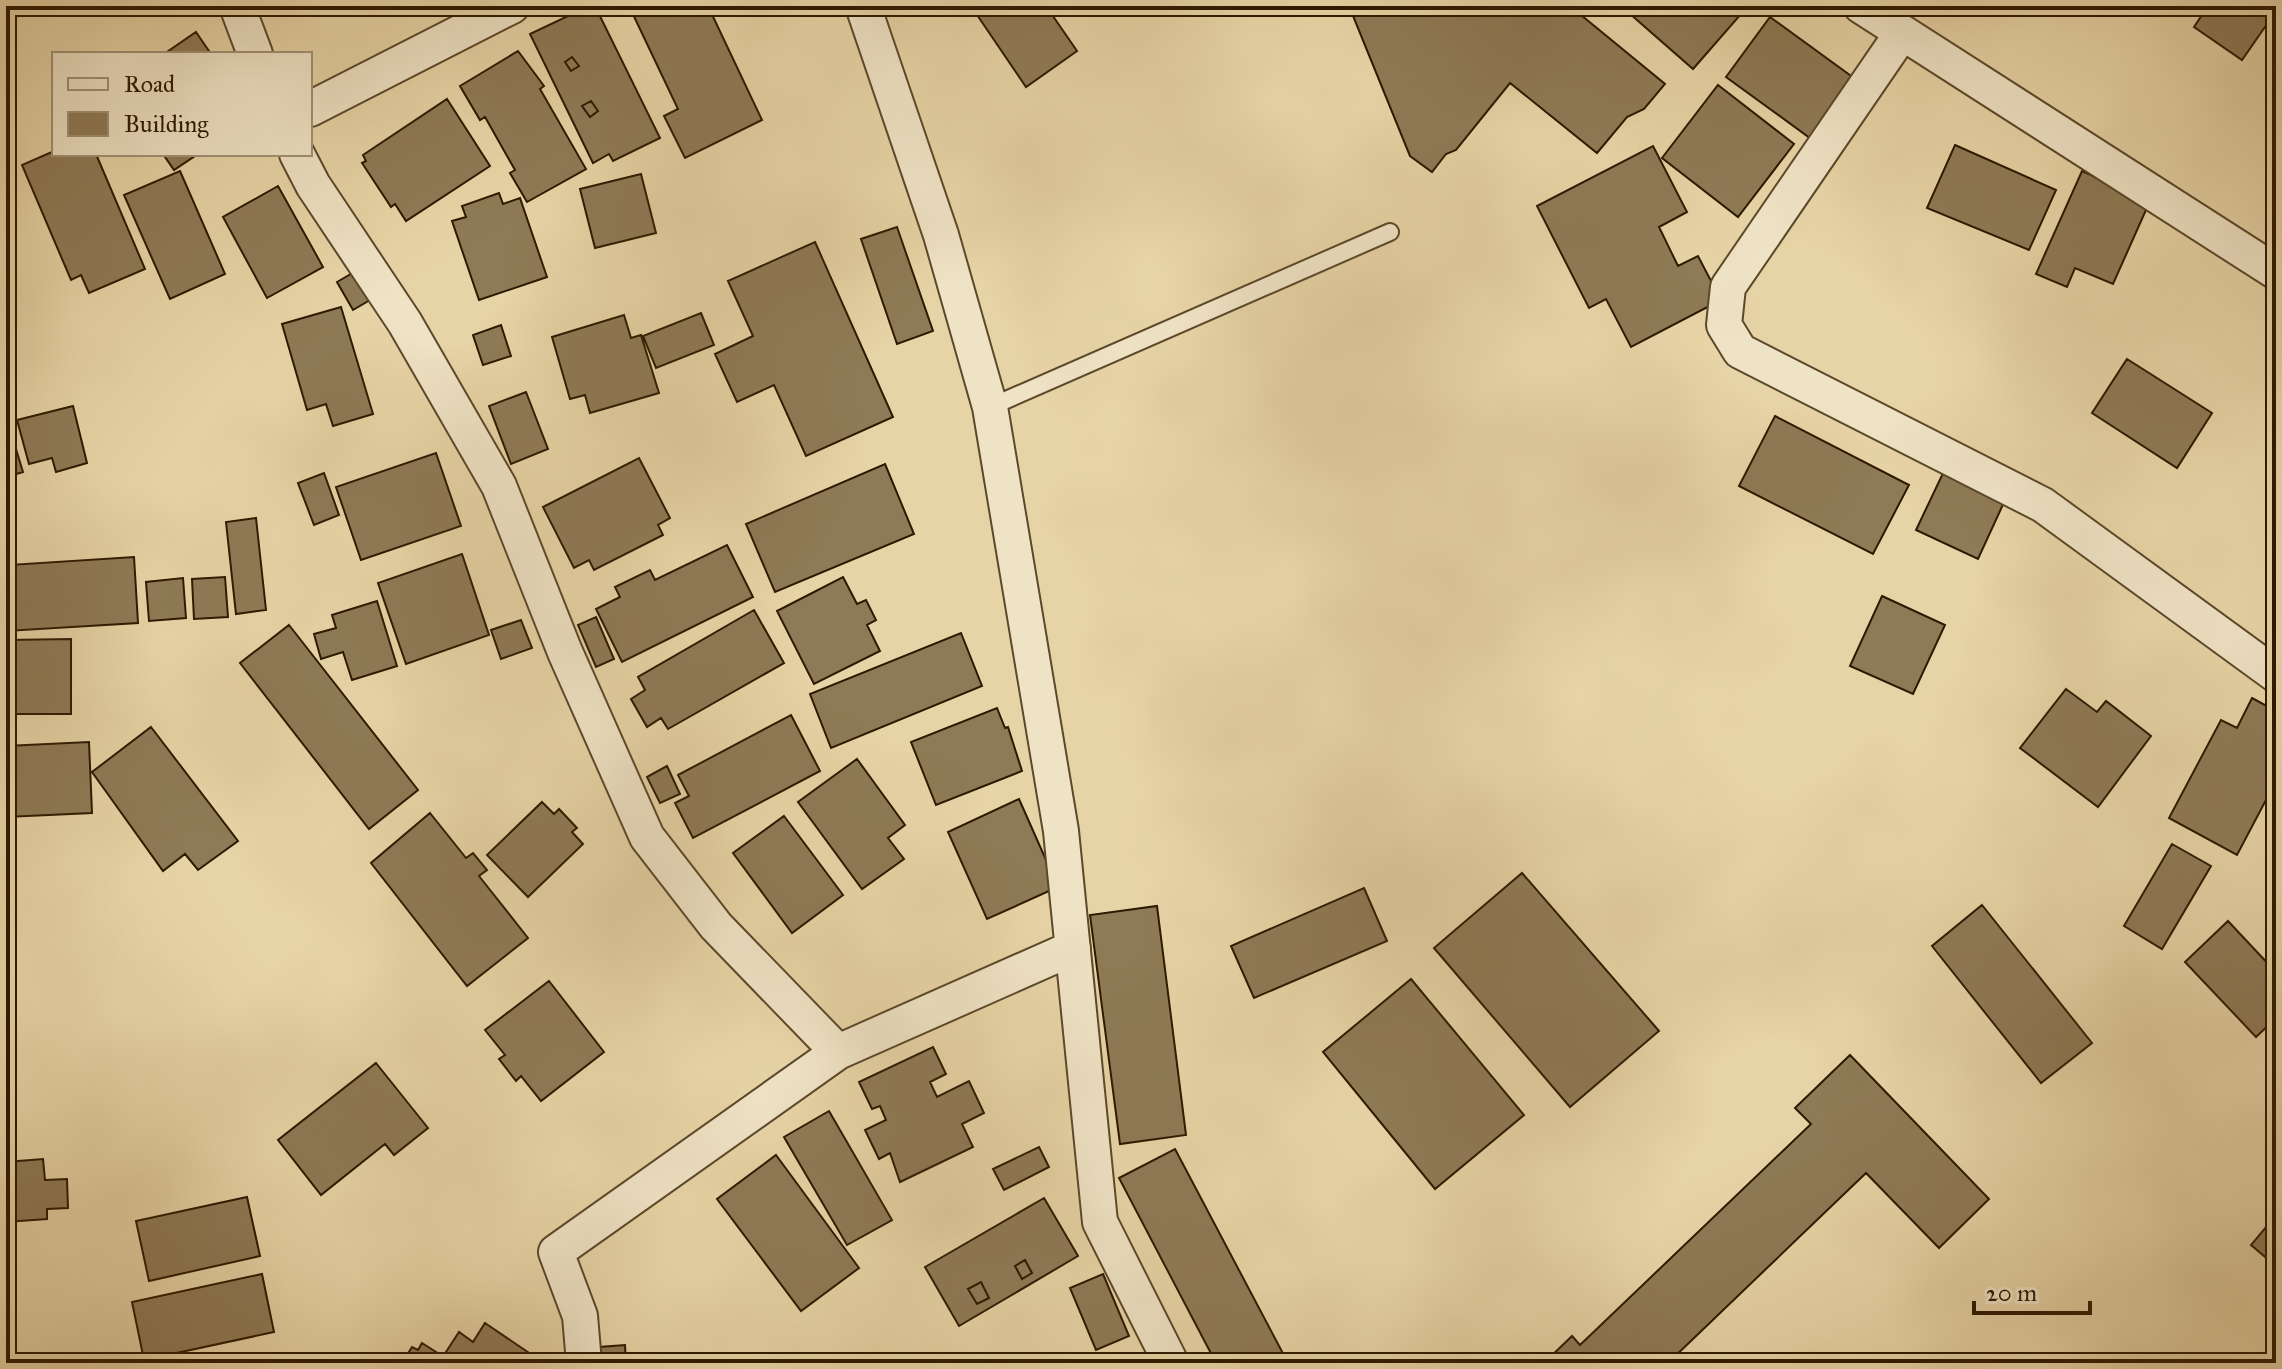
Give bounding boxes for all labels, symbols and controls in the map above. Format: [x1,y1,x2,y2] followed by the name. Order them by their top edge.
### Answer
[52,52,312,156] legend
[124,69,175,99] text: Road
[124,109,209,139] text: Building
[1974,1265,2090,1315] scale bar
[1986,1278,2037,1308] text: 20 m

